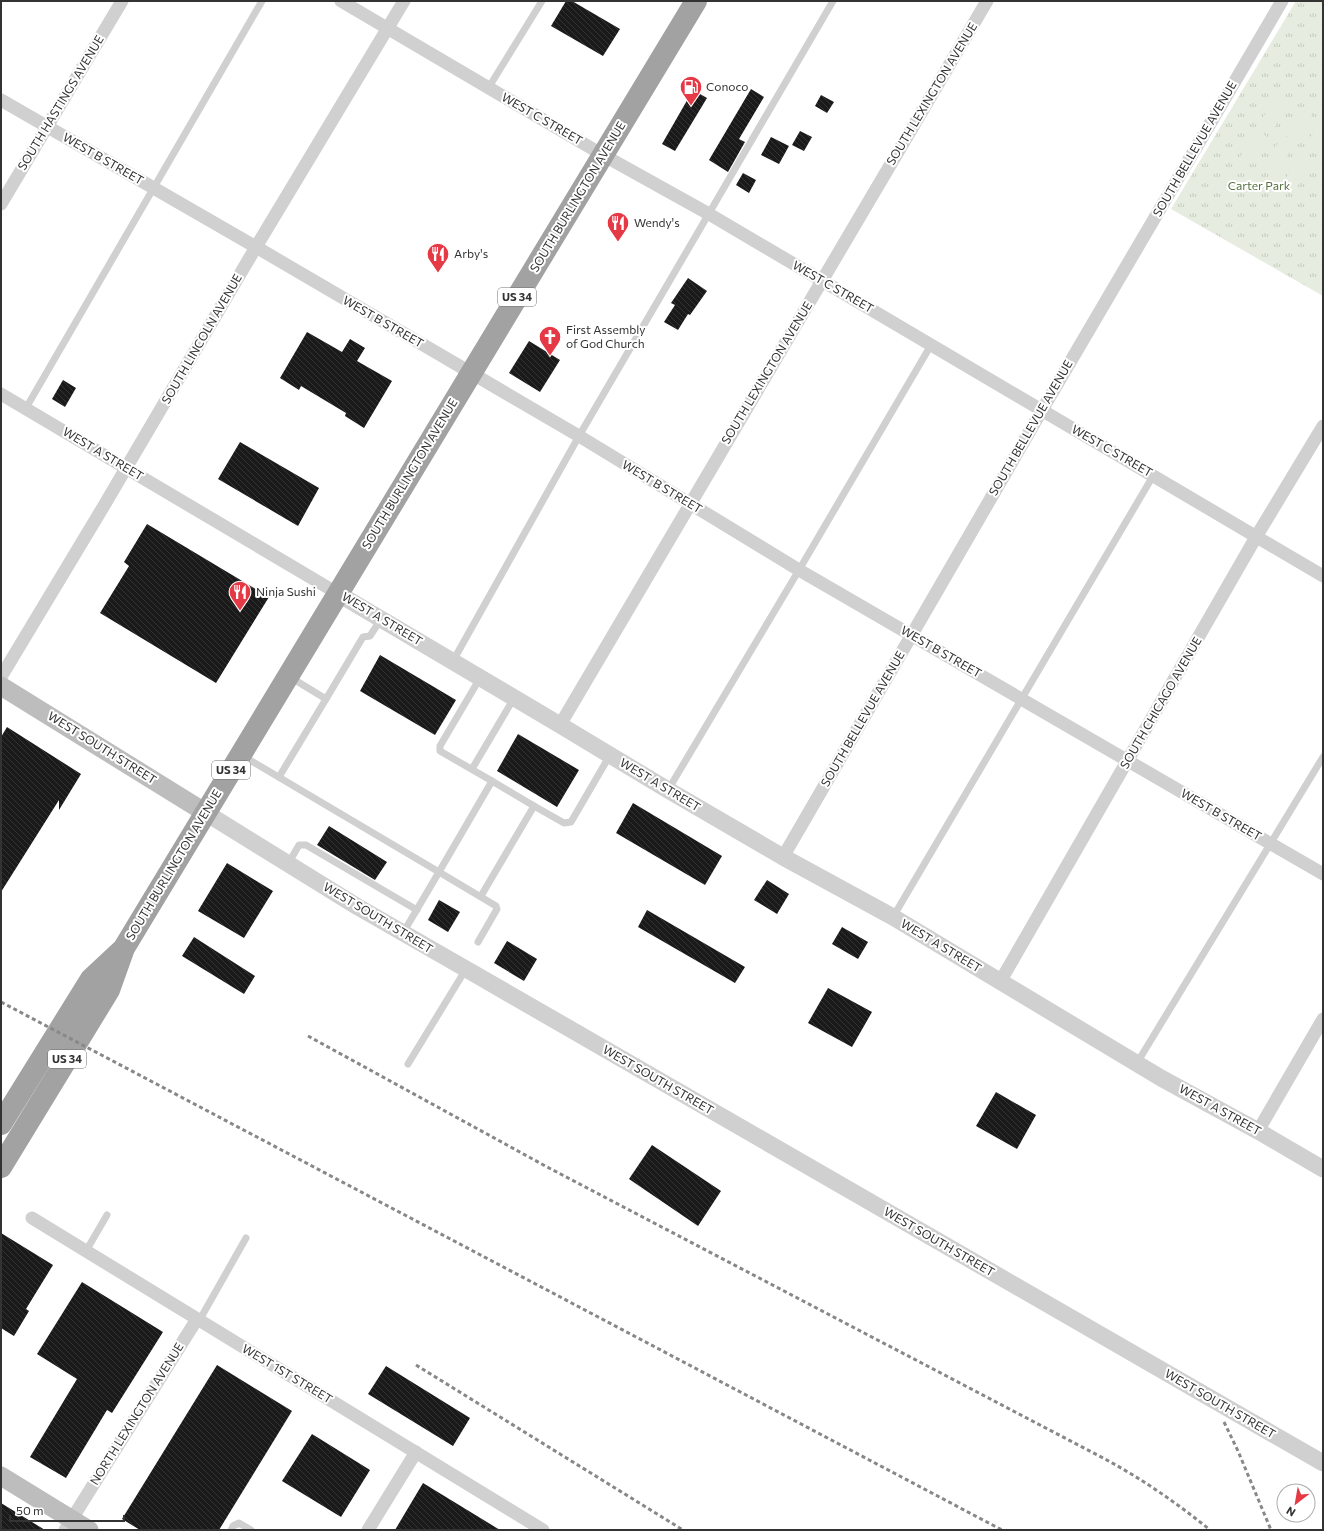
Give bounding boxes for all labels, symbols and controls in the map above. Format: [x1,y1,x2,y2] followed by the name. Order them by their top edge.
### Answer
[883,20,979,167] street label: SOUTH LEXINGTON AVENUE
[14,33,106,172] street label: SOUTH HASTINGS AVENUE
[678,74,704,107] fuel station icon: Conoco
[1149,78,1239,219] street label: SOUTH BELLEVUE AVENUE
[706,79,749,93] place label: Conoco
[499,89,586,147] street label: WEST C STREET
[527,119,628,274] street label: SOUTH BURLINGTON AVENUE
[61,129,147,187] street label: WEST B STREET
[1228,178,1291,192] park label: Carter Park
[605,210,631,243] restaurant icon: Wendy's
[634,215,680,229] place label: Wendy's
[425,241,451,274] restaurant icon: Arby's
[454,246,488,260] place label: Arby's
[790,257,877,315] street label: WEST C STREET
[158,271,244,406] street label: SOUTH LINCOLN AVENUE
[498,288,536,306] road number: US 34
[341,292,427,350] street label: WEST B STREET
[718,299,814,446] street label: SOUTH LEXINGTON AVENUE
[566,322,646,350] place label: First Assembly of God Church
[537,324,563,357] church icon: First Assembly of God Church
[985,357,1075,498] street label: SOUTH BELLEVUE AVENUE
[359,396,460,551] street label: SOUTH BURLINGTON AVENUE
[1069,421,1156,479] street label: WEST C STREET
[61,424,147,483] street label: WEST A STREET
[620,457,705,516] street label: WEST B STREET
[227,579,253,612] restaurant icon: Ninja Sushi
[256,584,316,598] place label: Ninja Sushi
[340,589,426,648] street label: WEST A STREET
[899,622,985,680] street label: WEST B STREET
[1117,634,1204,771] street label: SOUTH CHICAGO AVENUE
[817,648,907,789] street label: SOUTH BELLEVUE AVENUE
[46,708,160,786] street label: WEST SOUTH STREET
[618,755,704,814] street label: WEST A STREET
[212,761,250,779] road number: US 34
[1179,785,1265,843] street label: WEST B STREET
[123,787,224,942] street label: SOUTH BURLINGTON AVENUE
[321,879,436,956] street label: WEST SOUTH STREET
[899,916,985,975] street label: WEST A STREET
[601,1042,717,1117] street label: WEST SOUTH STREET
[48,1050,86,1068] road number: US 34
[1177,1081,1264,1138] street label: WEST A STREET
[882,1204,998,1279] street label: WEST SOUTH STREET
[87,1340,186,1487] street label: NORTH LEXINGTON AVENUE
[240,1341,335,1406] street label: WEST 1ST STREET
[1163,1366,1279,1441] street label: WEST SOUTH STREET
[1276,1483,1316,1523] north arrow
[10,1497,124,1523] scale bar
[16,1503,44,1517] text: 50 m
[1284,1504,1297,1520] text: N

